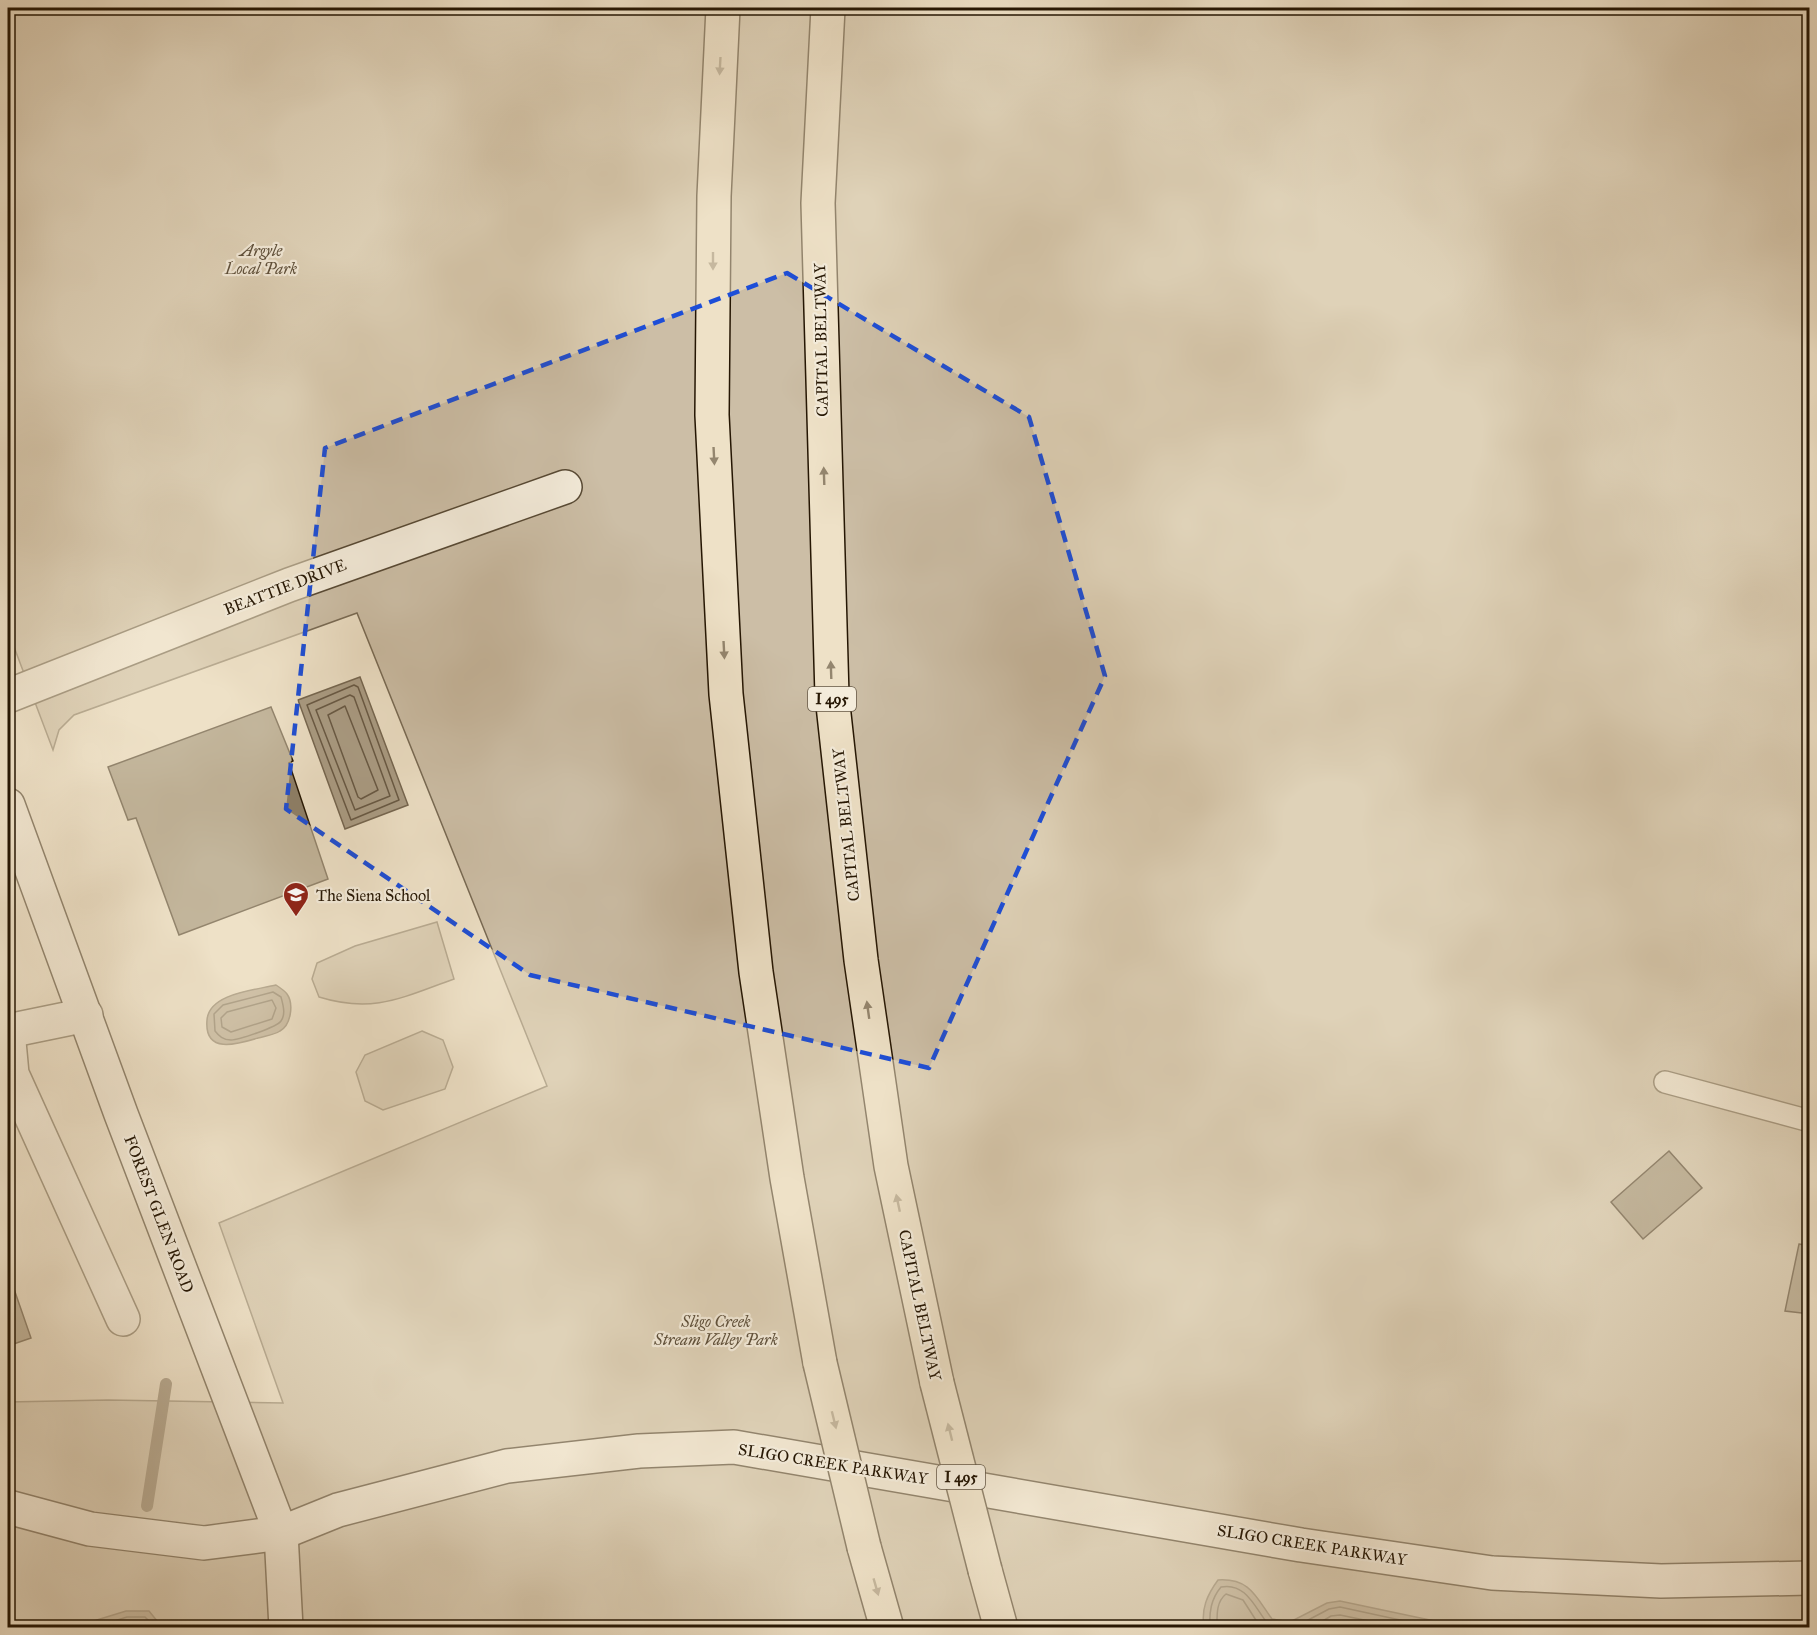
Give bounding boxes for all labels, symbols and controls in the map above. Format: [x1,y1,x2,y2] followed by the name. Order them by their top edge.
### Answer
[716,56,725,75] one-way arrow
[224,241,297,278] park label: Argyle Local Park
[708,251,718,270] one-way arrow
[810,262,832,417] street label: CAPITAL BELTWAY
[710,446,719,465] one-way arrow
[820,466,829,485] one-way arrow
[221,555,349,619] street label: BEATTIE DRIVE
[719,641,728,660] one-way arrow
[826,661,835,680] one-way arrow
[808,687,856,711] road number: I 495
[828,747,863,902] street label: CAPITAL BELTWAY
[281,880,311,918] school or university icon: The Siena School
[316,886,431,905] place label: The Siena School
[864,1001,873,1020] one-way arrow
[120,1133,198,1295] street label: FOREST GLEN ROAD
[893,1194,903,1212] one-way arrow
[895,1228,945,1383] street label: CAPITAL BELTWAY
[653,1312,778,1349] park label: Sligo Creek Stream Valley Park
[829,1411,839,1429] one-way arrow
[944,1423,954,1442] one-way arrow
[737,1440,930,1489] street label: SLIGO CREEK PARKWAY
[937,1465,985,1489] road number: I 495
[1216,1521,1409,1570] street label: SLIGO CREEK PARKWAY
[872,1578,881,1596] one-way arrow

